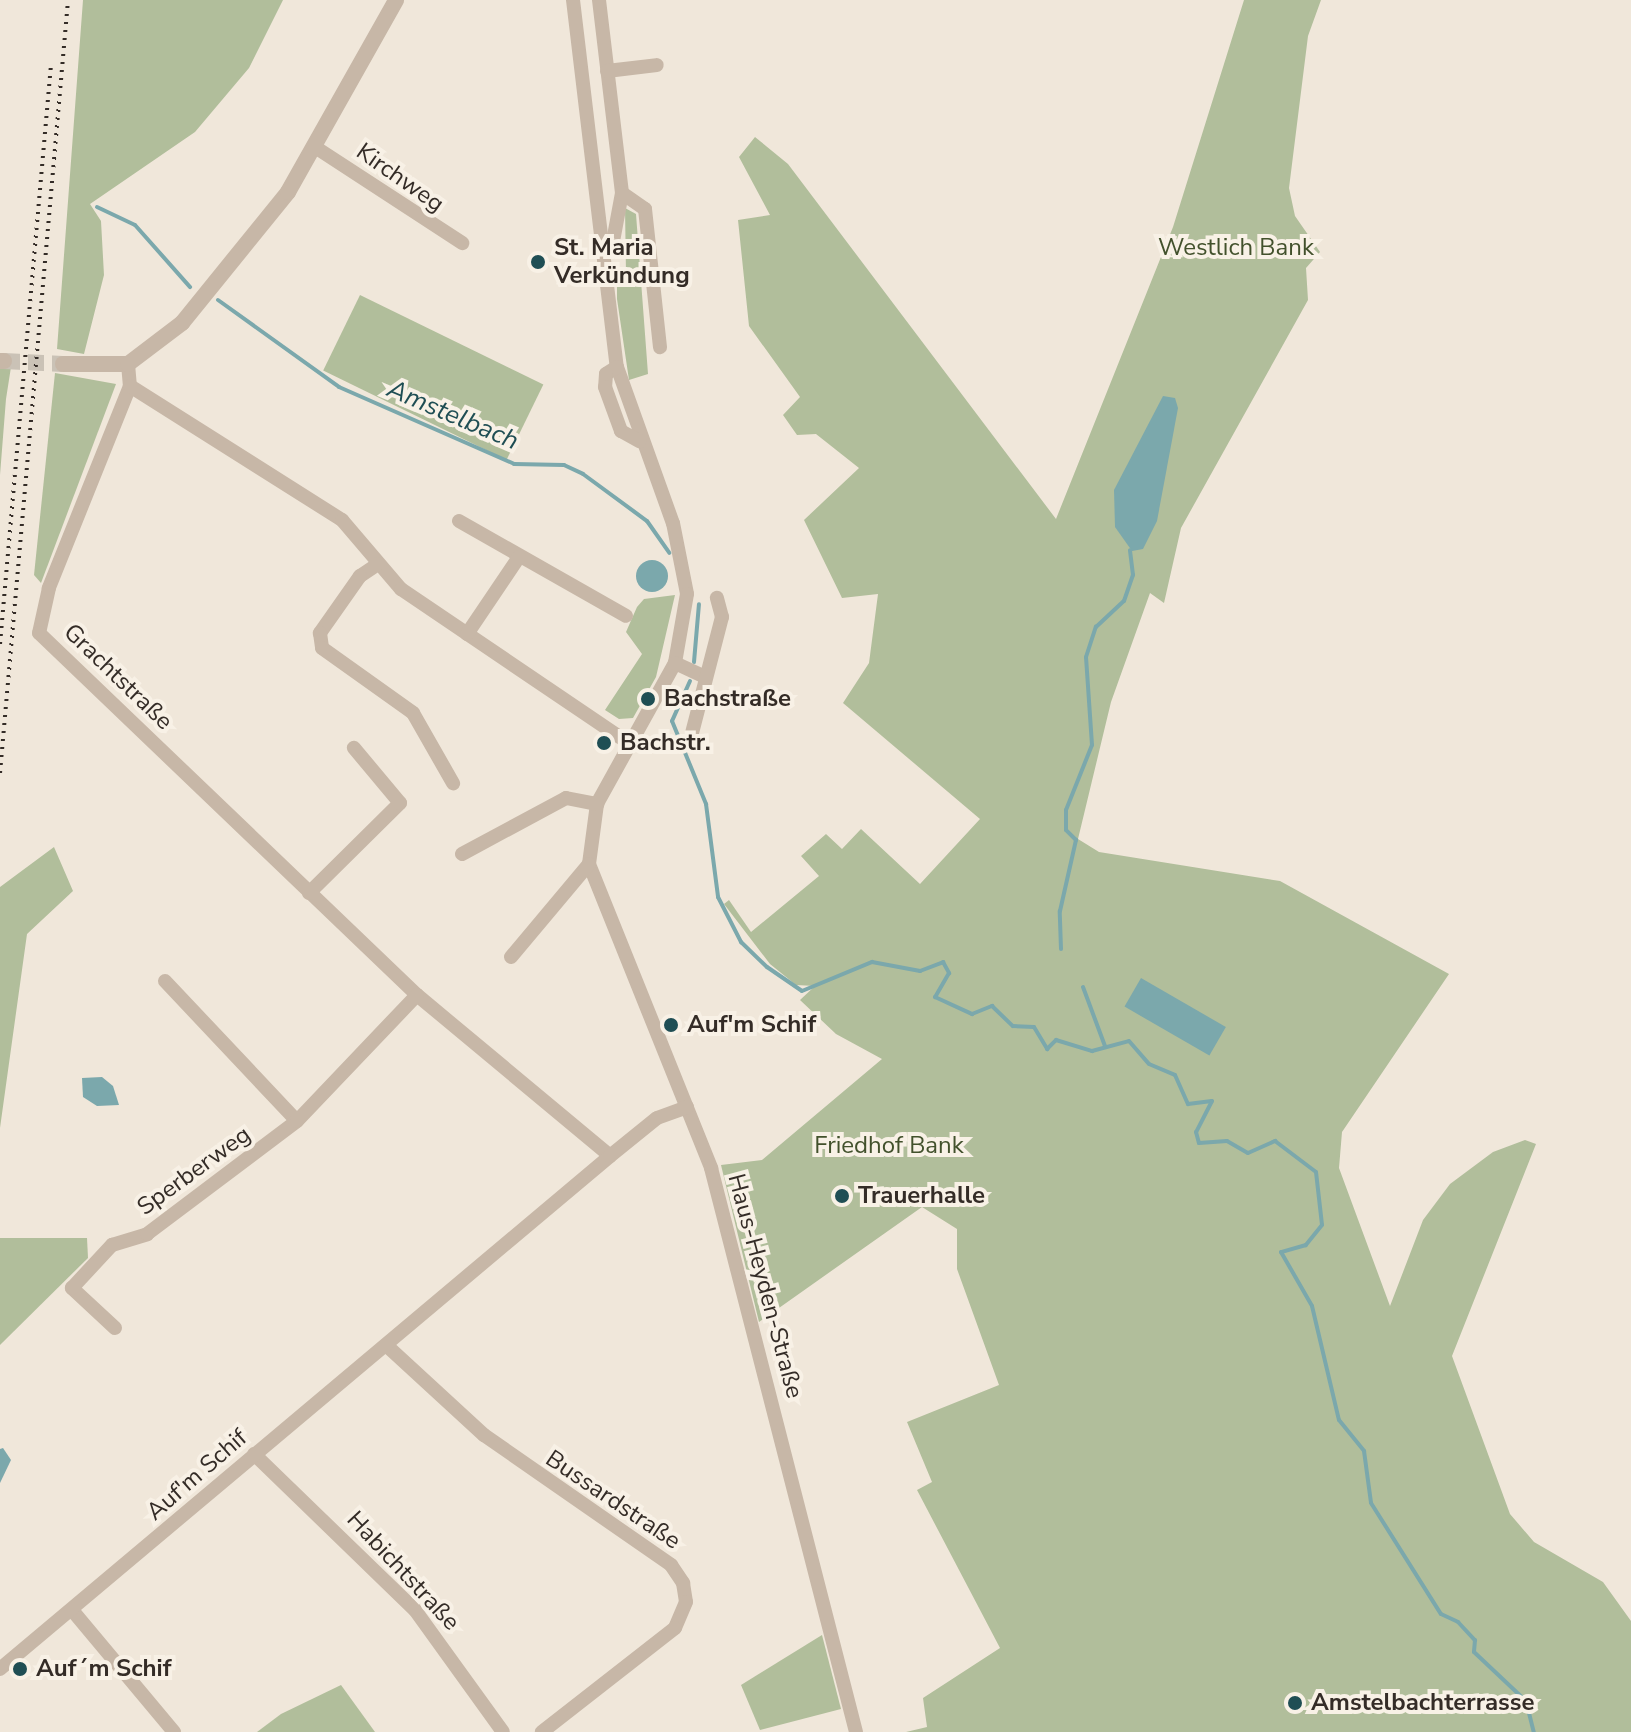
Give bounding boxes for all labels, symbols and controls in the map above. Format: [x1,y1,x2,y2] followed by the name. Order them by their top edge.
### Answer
[351,137,449,219] street label: Kirchweg
[554,234,690,290] place label: St. Maria Verkündung
[1158,234,1314,262] park label: Westlich Bank
[529,253,547,271] marker: St. Maria Verkündung
[383,373,523,457] water label: Amstelbach
[58,618,178,736] street label: Grachtstraße
[664,685,791,713] place label: Bachstraße
[639,690,657,708] marker: Bachstraße
[620,729,711,757] place label: Bachstr.
[595,734,613,752] marker: Bachstr.
[687,1011,816,1039] place label: Auf'm Schif
[662,1016,680,1034] marker: Auf'm Schif
[132,1120,256,1222] street label: Sperberweg
[814,1132,964,1160] park label: Friedhof Bank
[721,1171,809,1401] street label: Haus-Heyden-Straße
[858,1182,985,1210] place label: Trauerhalle
[833,1187,851,1205] marker: Trauerhalle
[141,1423,253,1527] street label: Auf'm Schif
[540,1444,686,1556] street label: Bussardstraße
[341,1506,465,1636] street label: Habichtstraße
[36,1655,171,1683] place label: Auf´m Schif
[11,1660,29,1678] marker: Auf´m Schif
[1311,1689,1535,1717] place label: Amstelbachterrasse
[1286,1694,1304,1712] marker: Amstelbachterrasse

